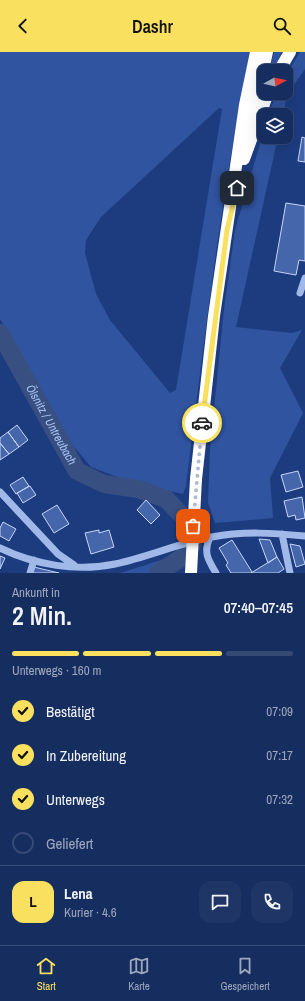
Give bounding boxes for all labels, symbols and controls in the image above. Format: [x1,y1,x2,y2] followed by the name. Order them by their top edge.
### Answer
[132,14,173,39] text: Dashr
[12,15,34,37] icon: back
[271,15,293,37] icon: search
[257,64,293,100] north arrow
[257,64,293,144] map controls
[257,108,293,144] button: layers
[220,171,254,205] pin
[226,177,248,199] icon: home
[22,381,80,468] water label: Ölsnitz / Untreubach
[182,403,222,443] courier
[191,412,213,434] icon: car
[176,509,210,543] pin
[182,515,204,537] icon: bag
[12,584,60,601] text: Ankunft in
[224,597,293,618] text: 07:40–07:45
[12,598,72,633] text: 2 Min.
[12,662,101,679] text: Unterwegs · 160 m
[12,700,34,722] icon: check
[46,701,95,722] text: Bestätigt
[266,703,293,720] text: 07:09
[12,744,34,766] icon: check
[46,745,126,766] text: In Zubereitung
[266,747,293,764] text: 07:17
[12,788,34,810] icon: check
[46,789,105,810] text: Unterwegs
[266,791,293,808] text: 07:32
[46,833,93,854] text: Geliefert
[199,881,241,923] button: chat
[251,881,293,923] button: phone
[64,883,93,904] text: Lena
[29,891,37,912] text: L
[64,904,117,921] text: Kurier · 4.6
[35,955,57,993] tab: Start
[128,955,150,993] tab: Karte
[221,955,270,993] tab: Gespeichert

